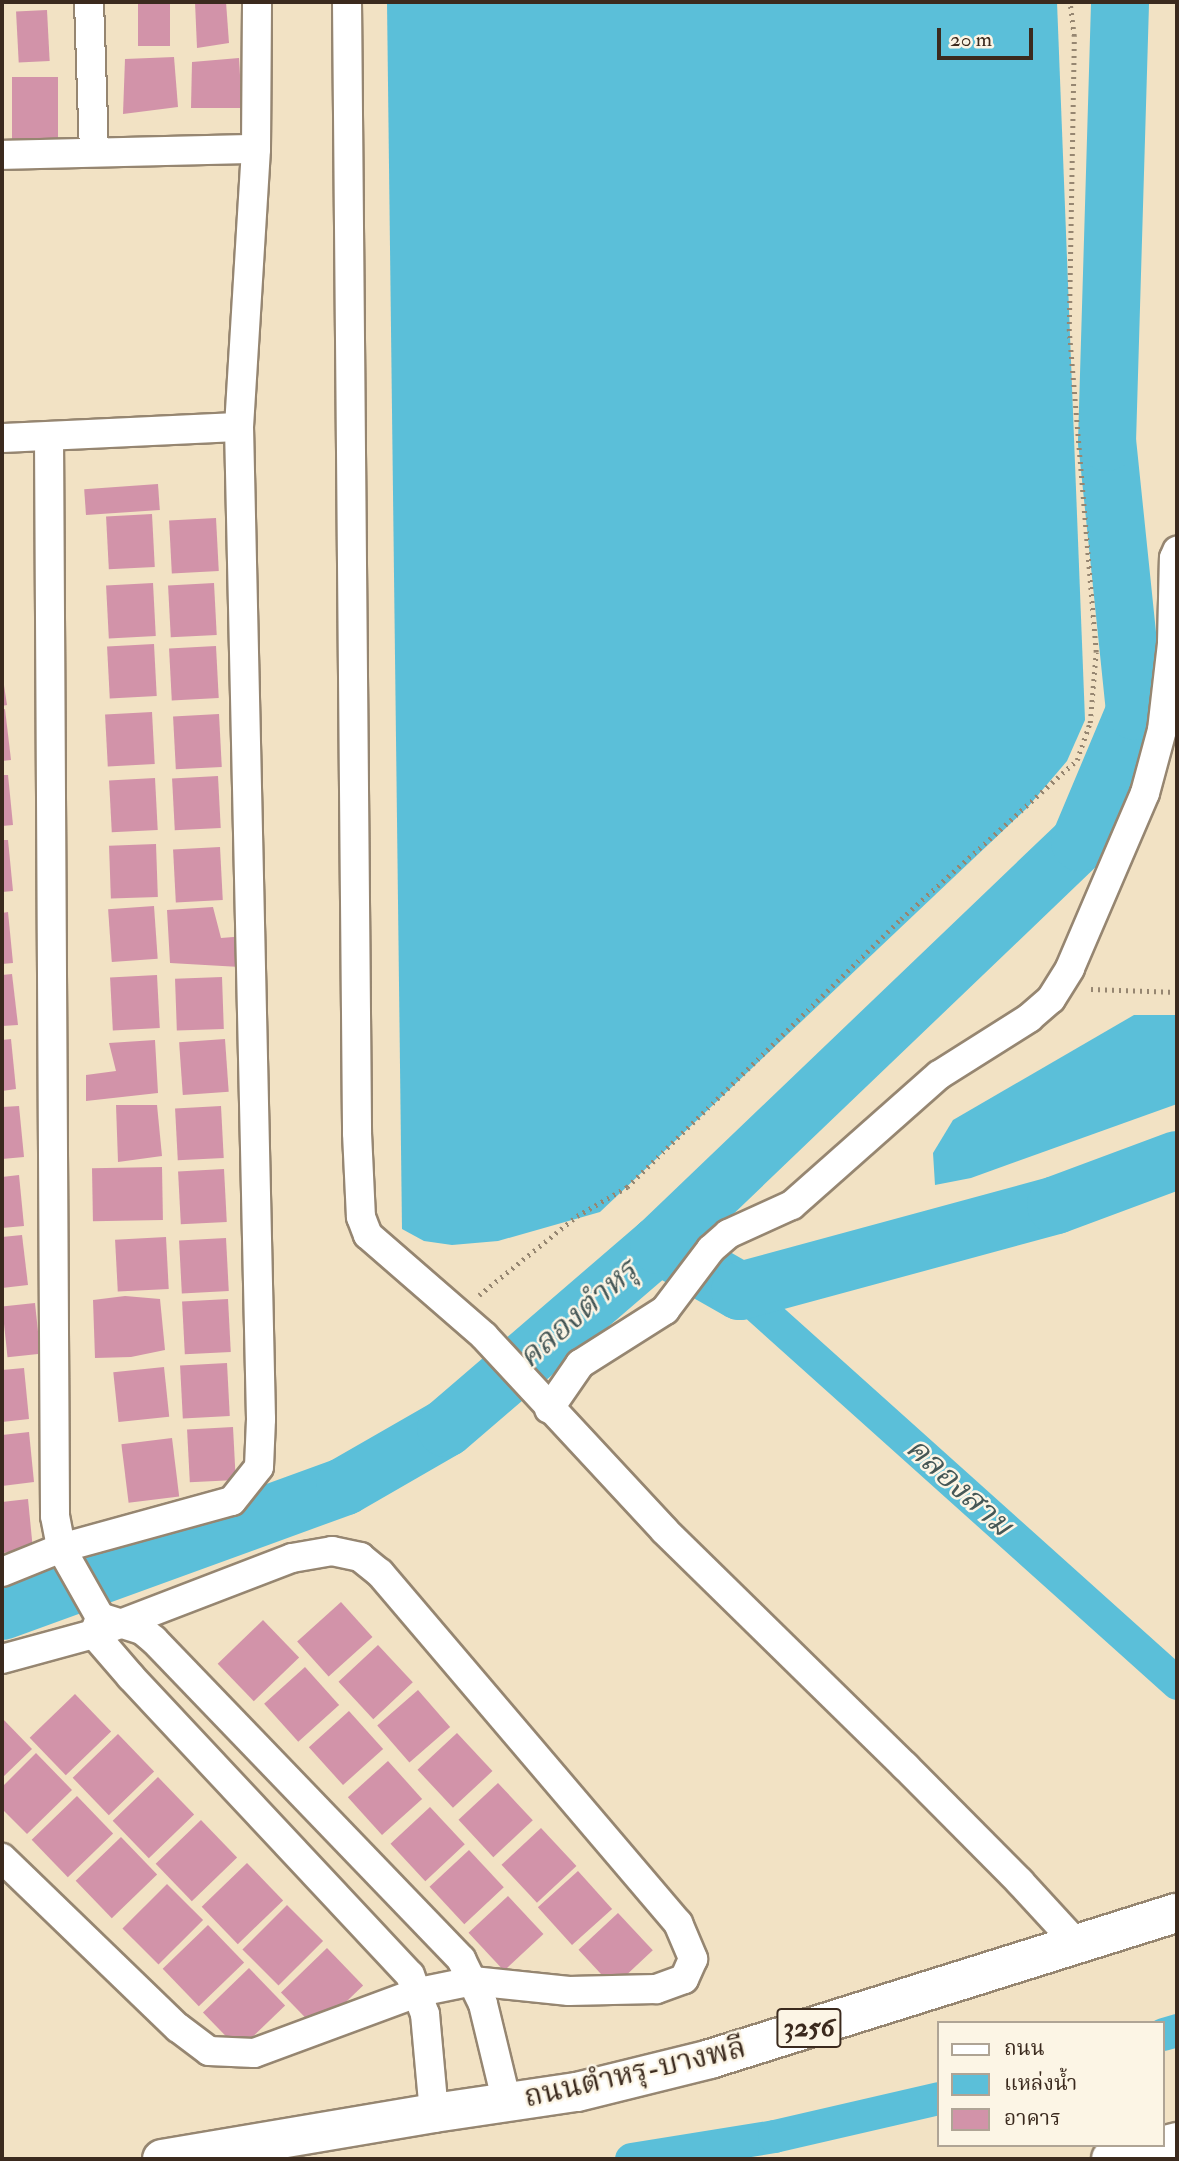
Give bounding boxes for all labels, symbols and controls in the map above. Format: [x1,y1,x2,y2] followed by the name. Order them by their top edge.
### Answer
[941,14,1037,58] scale bar
[950,26,992,53] text: 20 m
[510,1252,646,1376] water label: คลองตำหรุ
[898,1429,1020,1545] water label: คลองสาม
[776,2004,842,2052] road number: 3256
[937,2021,1165,2147] legend
[521,2030,749,2116] street label: ถนนตำหรุ-บางพลี
[1004,2035,1045,2062] text: ถนน
[1004,2070,1077,2097] text: แหล่งน้ำ
[1004,2105,1061,2132] text: อาคาร

